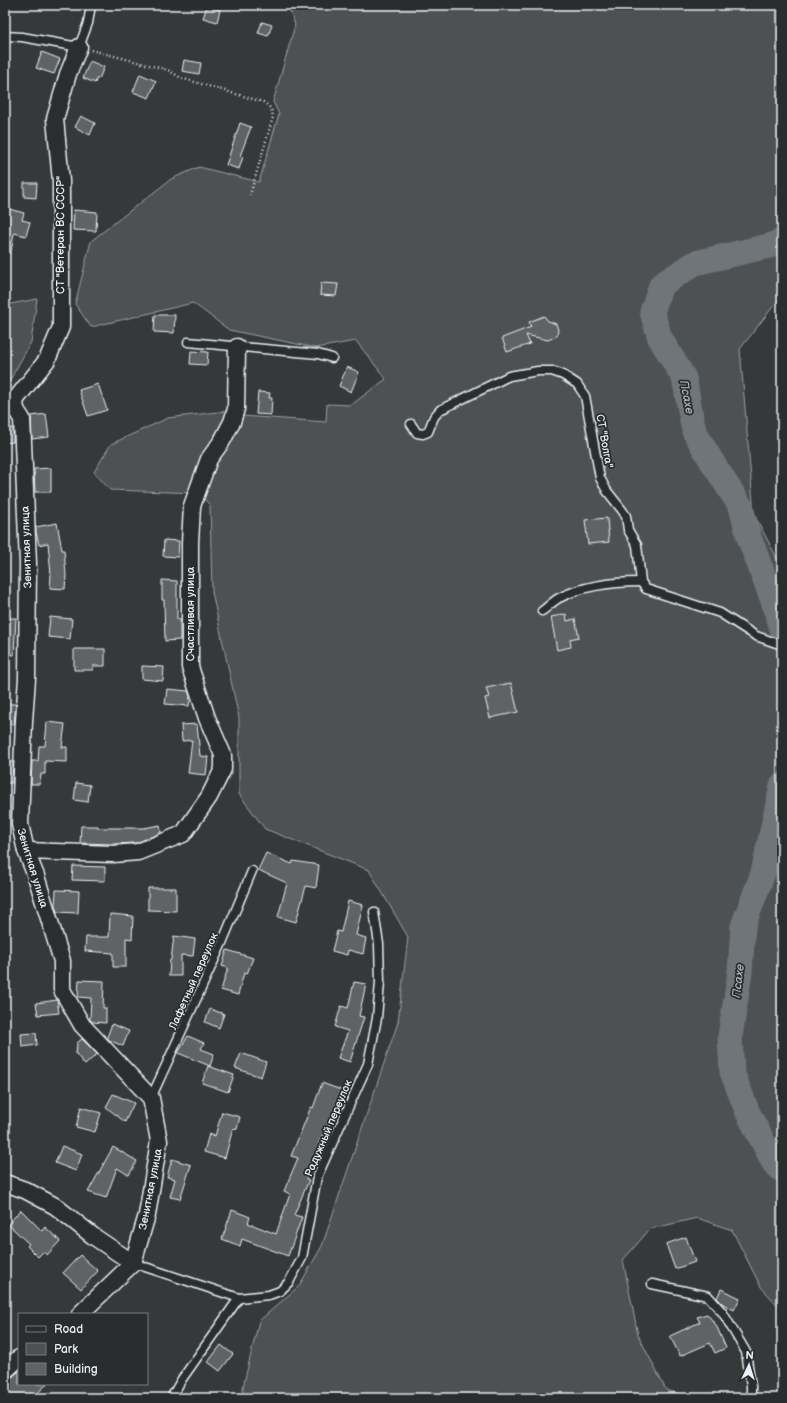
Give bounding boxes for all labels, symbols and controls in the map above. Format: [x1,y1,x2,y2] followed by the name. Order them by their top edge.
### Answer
[54,176,67,294] street label: СТ "Ветеран ВС СССР"
[676,379,697,416] water label: Псахе
[593,413,616,469] street label: СТ "Волга"
[19,505,34,588] street label: Зенитная улица
[184,566,197,661] street label: Счастливая улица
[14,827,51,910] street label: Зенитная улица
[166,930,221,1033] street label: Лафетный переулок
[729,963,748,999] water label: Псахе
[302,1078,355,1179] street label: Радужный переулок
[136,1147,165,1231] street label: Зенитная улица
[18,1313,148,1385] legend
[54,1322,83,1337] text: Road
[54,1342,78,1357] text: Park
[729,1345,769,1385] north arrow
[745,1349,754,1362] text: N
[54,1362,98,1377] text: Building

